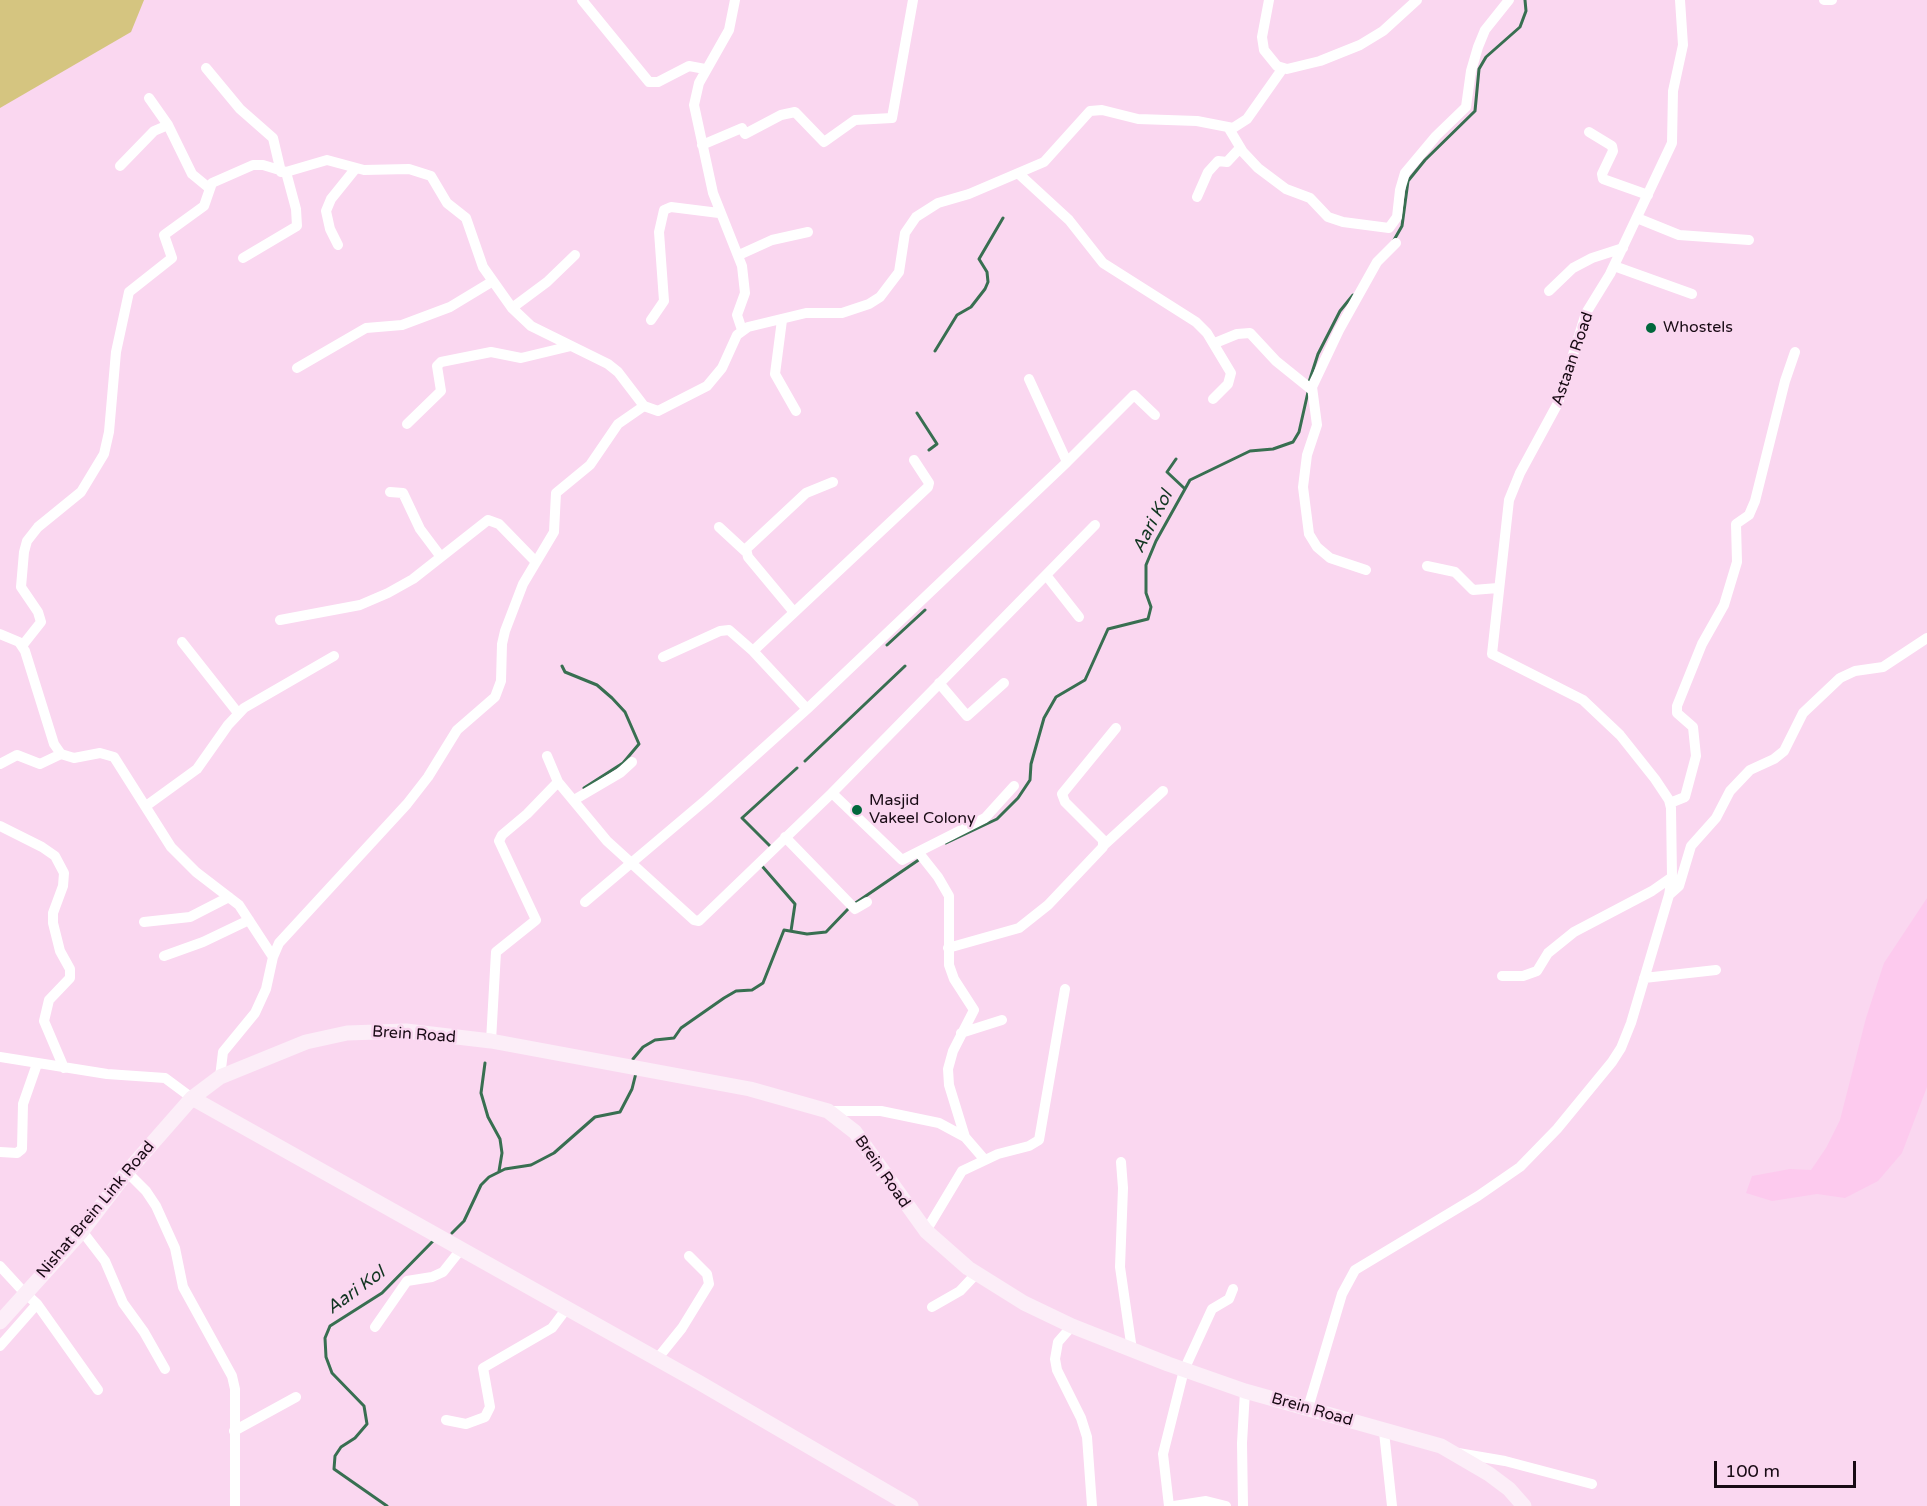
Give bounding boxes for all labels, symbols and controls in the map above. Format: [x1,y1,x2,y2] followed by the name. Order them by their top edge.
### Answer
[1548,310,1598,408] street label: Astaan Road
[1663,318,1733,338] place label: Whostels
[1644,321,1658,335] marker: Whostels
[1128,487,1178,557] water label: Aari Kol
[869,791,976,829] place label: Masjid Vakeel Colony
[850,803,864,817] marker: Masjid Vakeel Colony
[371,1022,457,1048] street label: Brein Road
[850,1132,914,1212] street label: Brein Road
[33,1138,159,1282] street label: Nishat Brein Link Road
[323,1263,389,1319] water label: Aari Kol
[1269,1389,1355,1431] street label: Brein Road
[1717,1449,1860,1487] scale bar
[1725,1460,1780,1482] text: 100 m

